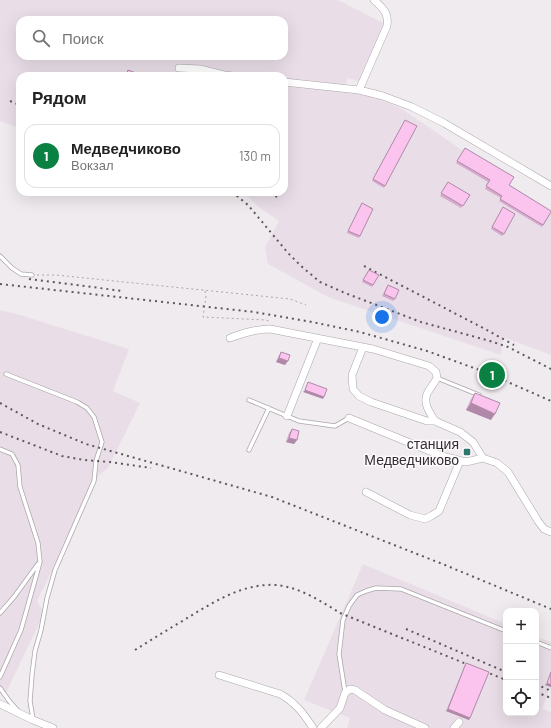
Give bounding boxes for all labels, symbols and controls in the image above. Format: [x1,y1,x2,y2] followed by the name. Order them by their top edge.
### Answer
[16,16,288,60] search box
[30,27,52,49] icon: search
[62,29,104,47] text: Поиск
[32,87,87,107] text: Рядом
[71,139,181,157] text: Медведчиково
[44,148,48,164] text: 1
[239,148,271,164] text: 130 m
[71,157,114,173] text: Вокзал
[372,307,392,327] your location
[479,360,505,390] pin: 1
[364,435,459,468] place label: станция Медведчиково
[462,447,472,457] marker: станция Медведчиково
[503,608,539,716] map controls
[503,608,539,644] button: +
[503,644,539,680] button: −
[503,680,539,716] button: locate

